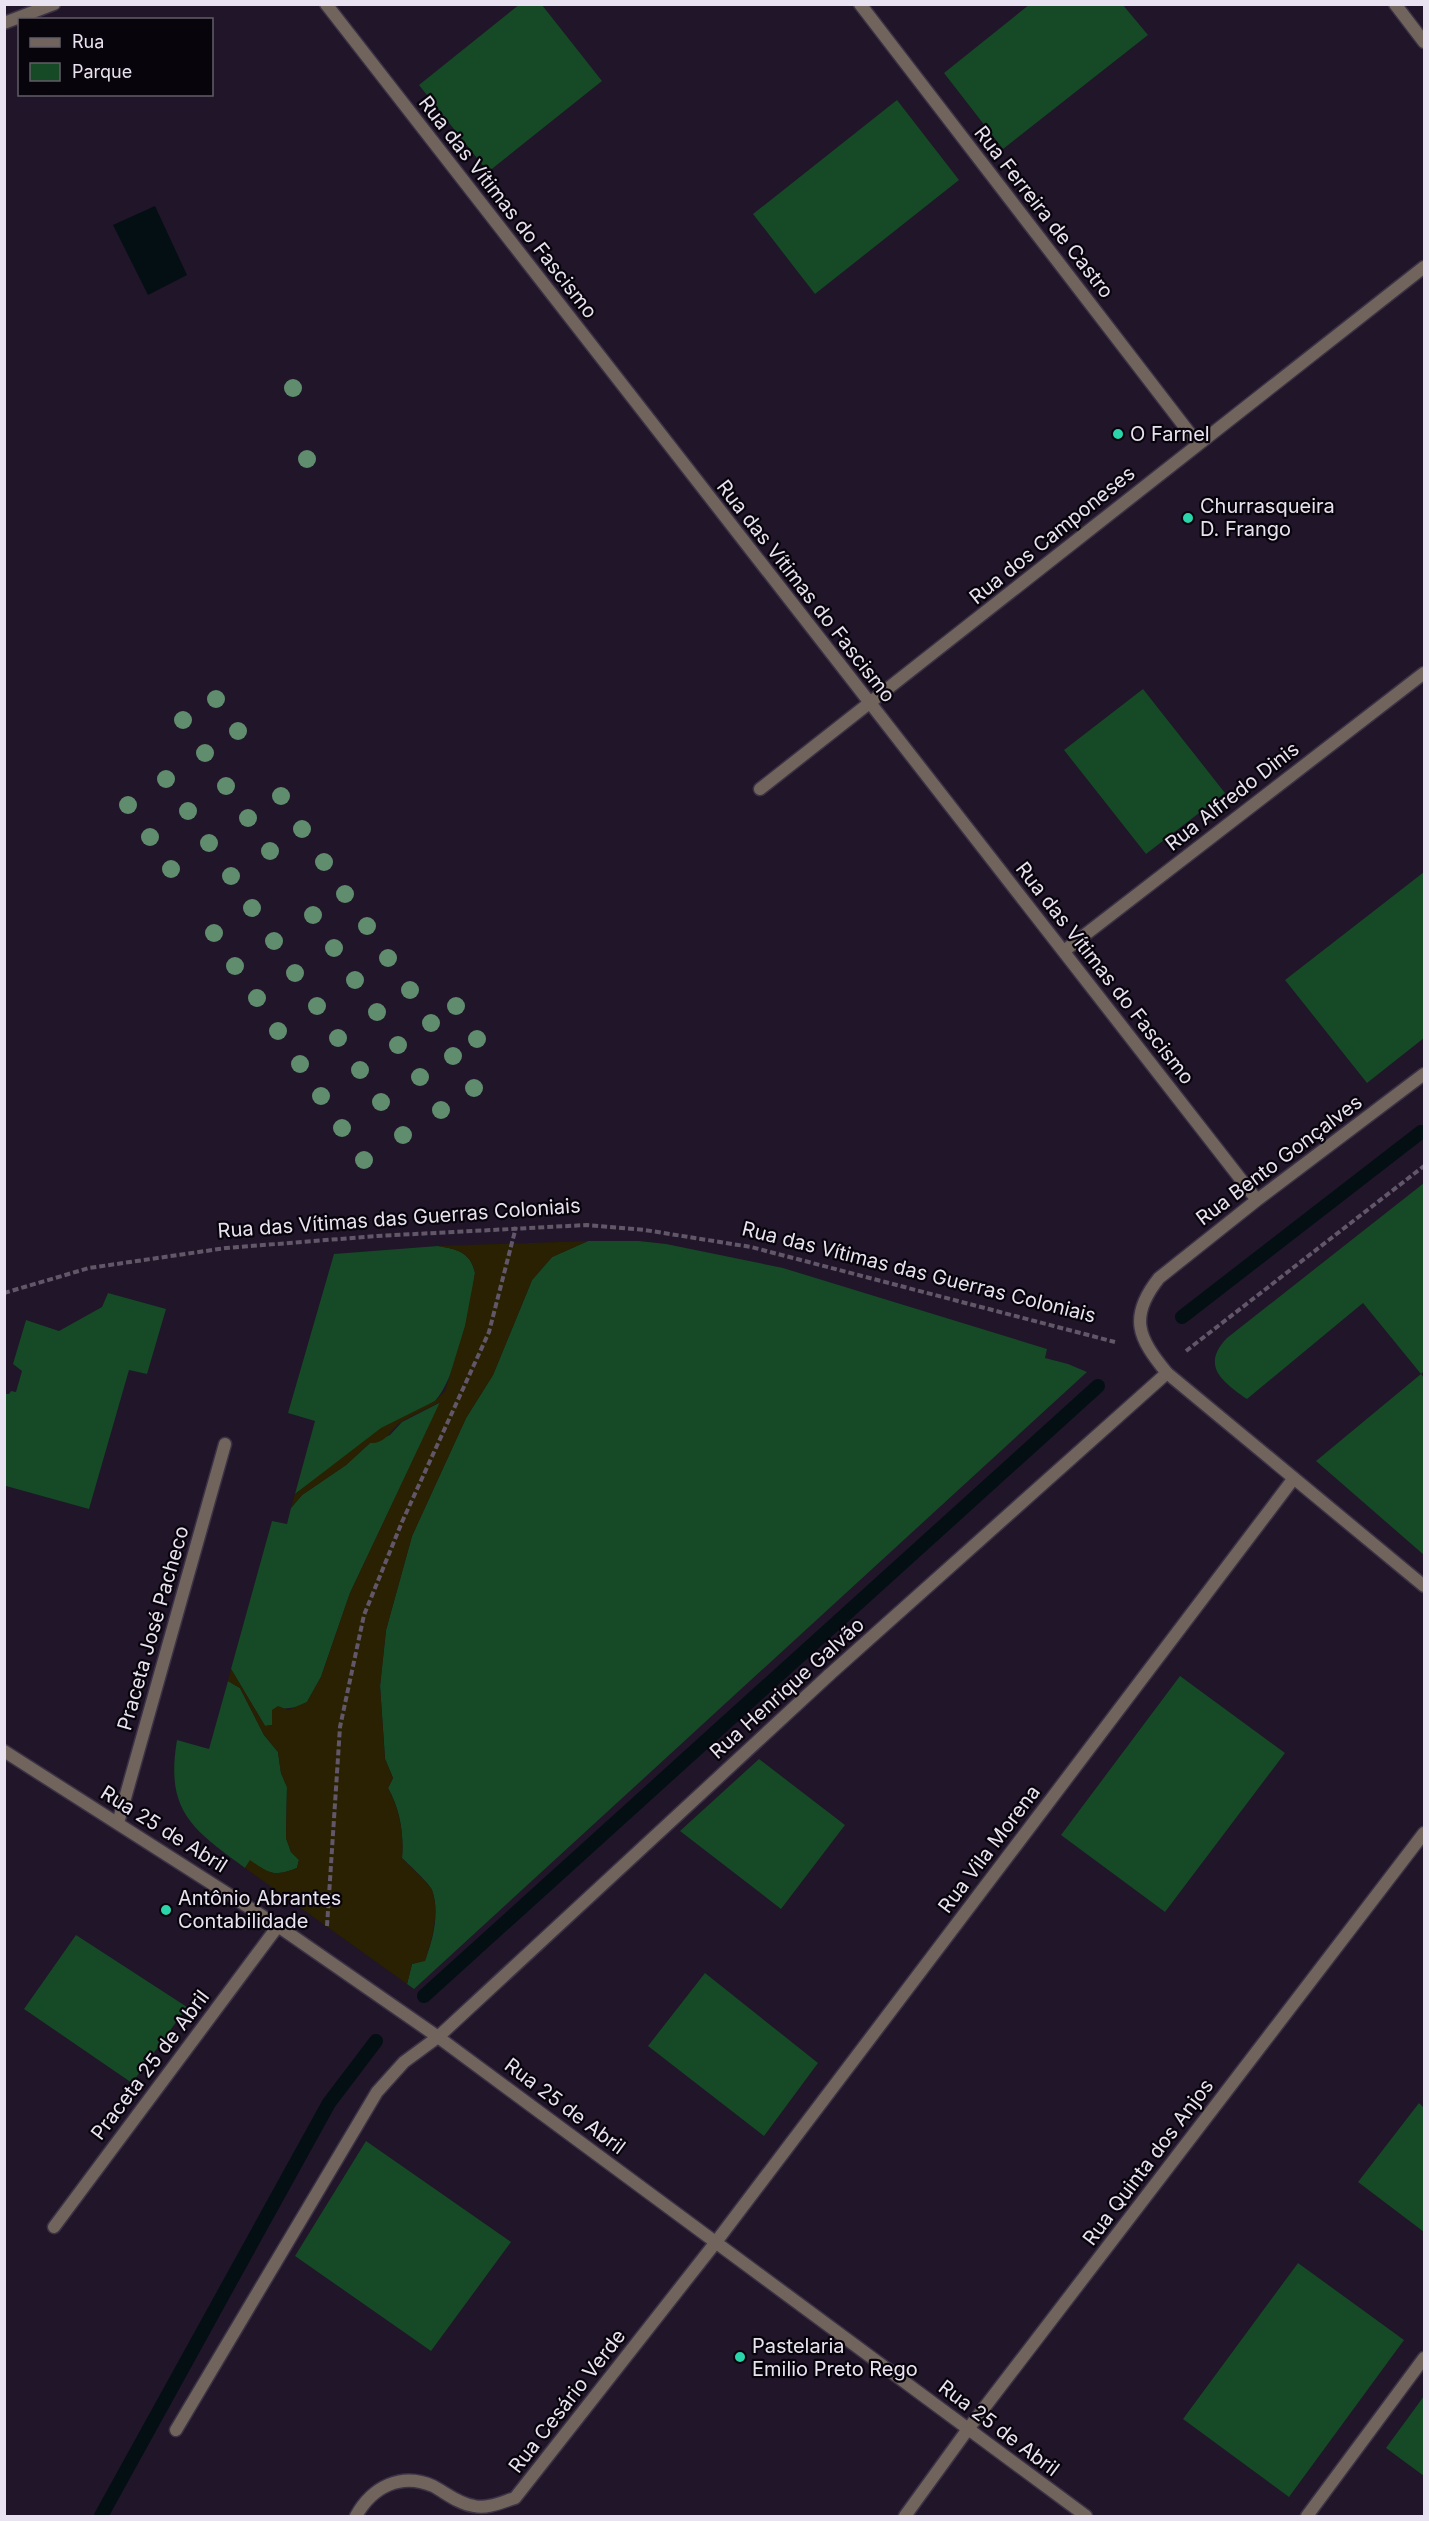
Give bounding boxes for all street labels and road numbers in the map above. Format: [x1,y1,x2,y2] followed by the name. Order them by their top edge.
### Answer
[414,91,602,323] street label: Rua das Vítimas do Fascismo
[969,121,1119,303] street label: Rua Ferreira de Castro
[964,461,1140,609] street label: Rua dos Camponeses
[712,475,900,707] street label: Rua das Vítimas do Fascismo
[1160,736,1304,856] street label: Rua Alfredo Dinis
[1011,857,1199,1089] street label: Rua das Vítimas do Fascismo
[1191,1090,1367,1230] street label: Rua Bento Gonçalves
[217,1193,581,1243] street label: Rua das Vítimas das Guerras Coloniais
[740,1216,1098,1328] street label: Rua das Vítimas das Guerras Coloniais
[112,1523,194,1733] street label: Praceta José Pacheco
[705,1612,869,1764] street label: Rua Henrique Galvão
[96,1780,232,1878] street label: Rua 25 de Abril
[933,1780,1045,1918] street label: Rua Vila Morena
[86,1985,214,2145] street label: Praceta 25 de Abril
[500,2053,630,2159] street label: Rua 25 de Abril
[1078,2074,1218,2250] street label: Rua Quinta dos Anjos
[504,2324,630,2478] street label: Rua Cesário Verde
[934,2375,1064,2481] street label: Rua 25 de Abril

